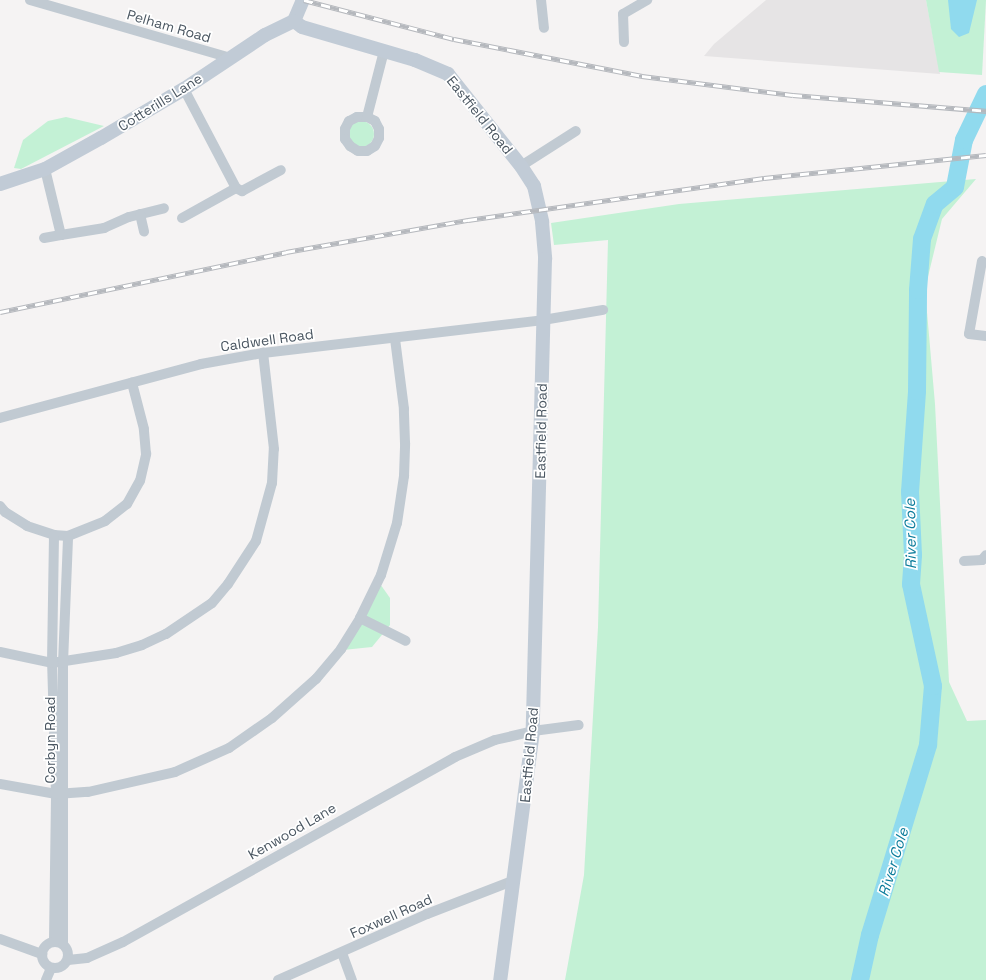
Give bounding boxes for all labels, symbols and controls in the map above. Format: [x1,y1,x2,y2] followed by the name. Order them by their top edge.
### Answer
[125,6,213,46] street label: Pelham Road
[115,69,205,135] street label: Cotterills Lane
[443,73,517,157] street label: Eastfield Road
[219,325,315,355] street label: Caldwell Road
[532,383,550,479] street label: Eastfield Road
[900,498,920,570] water label: River Cole
[42,696,58,784] street label: Corbyn Road
[516,707,542,803] street label: Eastfield Road
[245,799,339,863] street label: Kenwood Lane
[874,826,912,898] water label: River Cole
[347,890,435,942] street label: Foxwell Road

